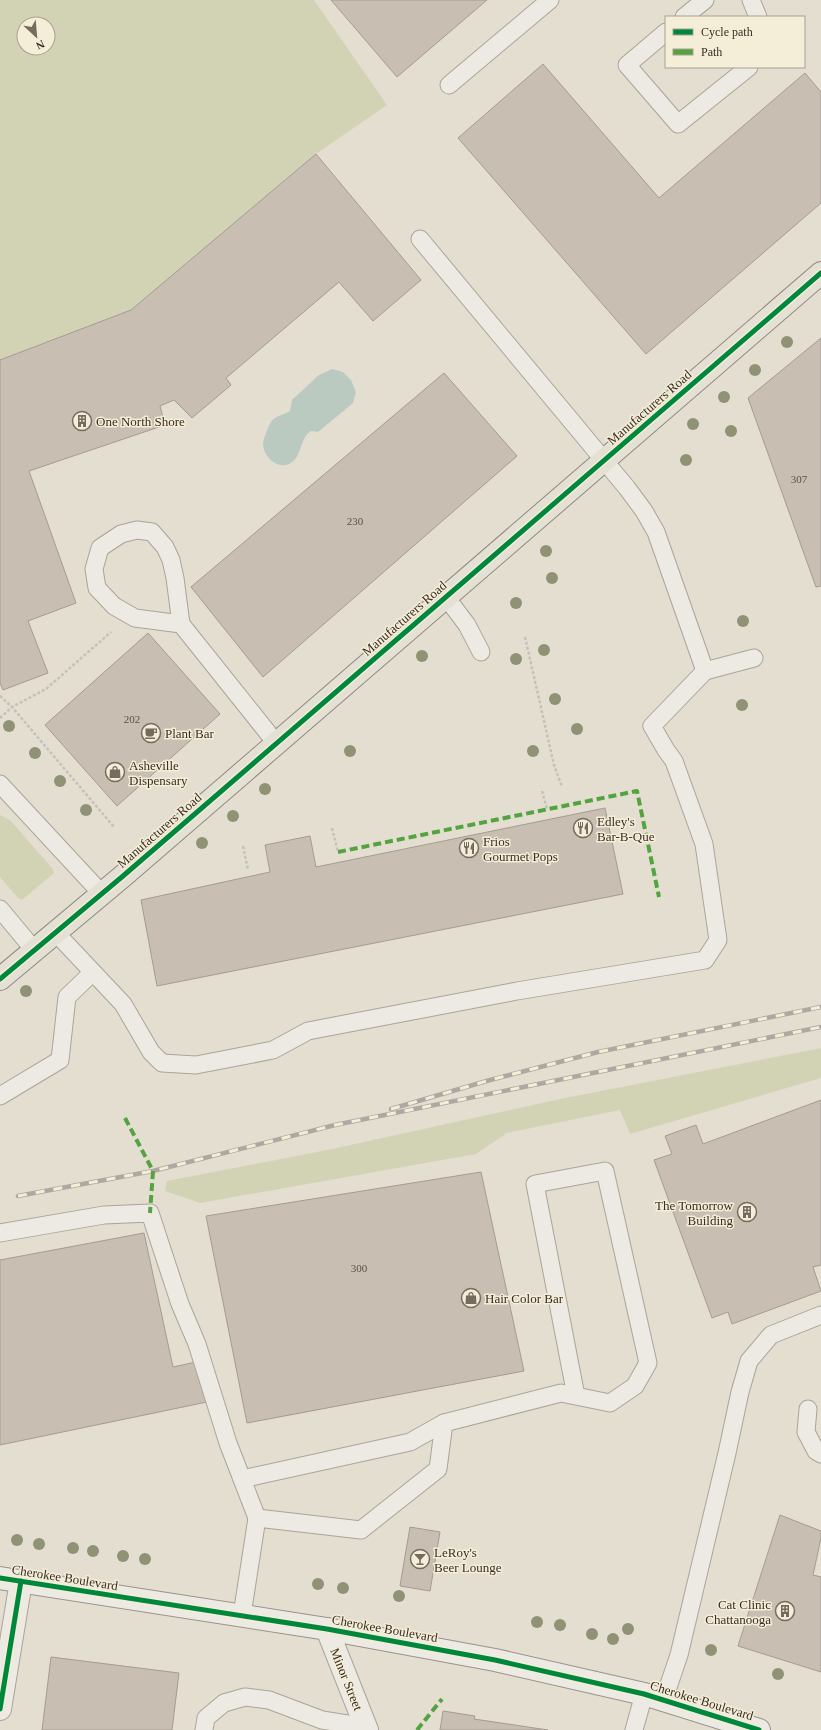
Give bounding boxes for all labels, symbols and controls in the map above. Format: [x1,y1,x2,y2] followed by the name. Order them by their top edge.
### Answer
[16,16,56,56] north arrow
[665,16,805,68] legend
[701,25,753,39] text: Cycle path
[34,38,47,52] text: N
[701,45,722,59] text: Path
[604,366,695,448] street label: Manufacturers Road
[71,410,93,432] building icon: One North Shore
[96,414,185,429] place label: One North Shore
[791,473,808,485] house number: 307
[347,515,364,527] house number: 230
[359,577,450,659] street label: Manufacturers Road
[124,713,140,725] house number: 202
[140,722,162,744] cafe icon: Plant Bar
[165,726,214,741] place label: Plant Bar
[129,758,188,788] place label: Asheville Dispensary
[104,761,126,783] shop icon: Asheville Dispensary
[114,789,205,871] street label: Manufacturers Road
[597,814,655,844] place label: Edley's Bar-B-Que
[572,817,594,839] restaurant icon: Edley's Bar-B-Que
[483,834,558,864] place label: Frios Gourmet Pops
[458,837,480,859] restaurant icon: Frios Gourmet Pops
[655,1198,734,1228] place label: The Tomorrow Building
[736,1201,758,1223] building icon: The Tomorrow Building
[351,1262,368,1274] house number: 300
[460,1287,482,1309] shop icon: Hair Color Bar
[485,1291,564,1306] place label: Hair Color Bar
[434,1545,502,1575] place label: LeRoy's Beer Lounge
[409,1548,431,1570] bar icon: LeRoy's Beer Lounge
[11,1562,120,1593] street label: Cherokee Boulevard
[705,1597,771,1627] place label: Cat Clinic Chattanooga
[774,1600,796,1622] building icon: Cat Clinic Chattanooga
[331,1612,439,1645] street label: Cherokee Boulevard
[327,1646,366,1713] street label: Minor Street
[648,1678,756,1723] street label: Cherokee Boulevard

